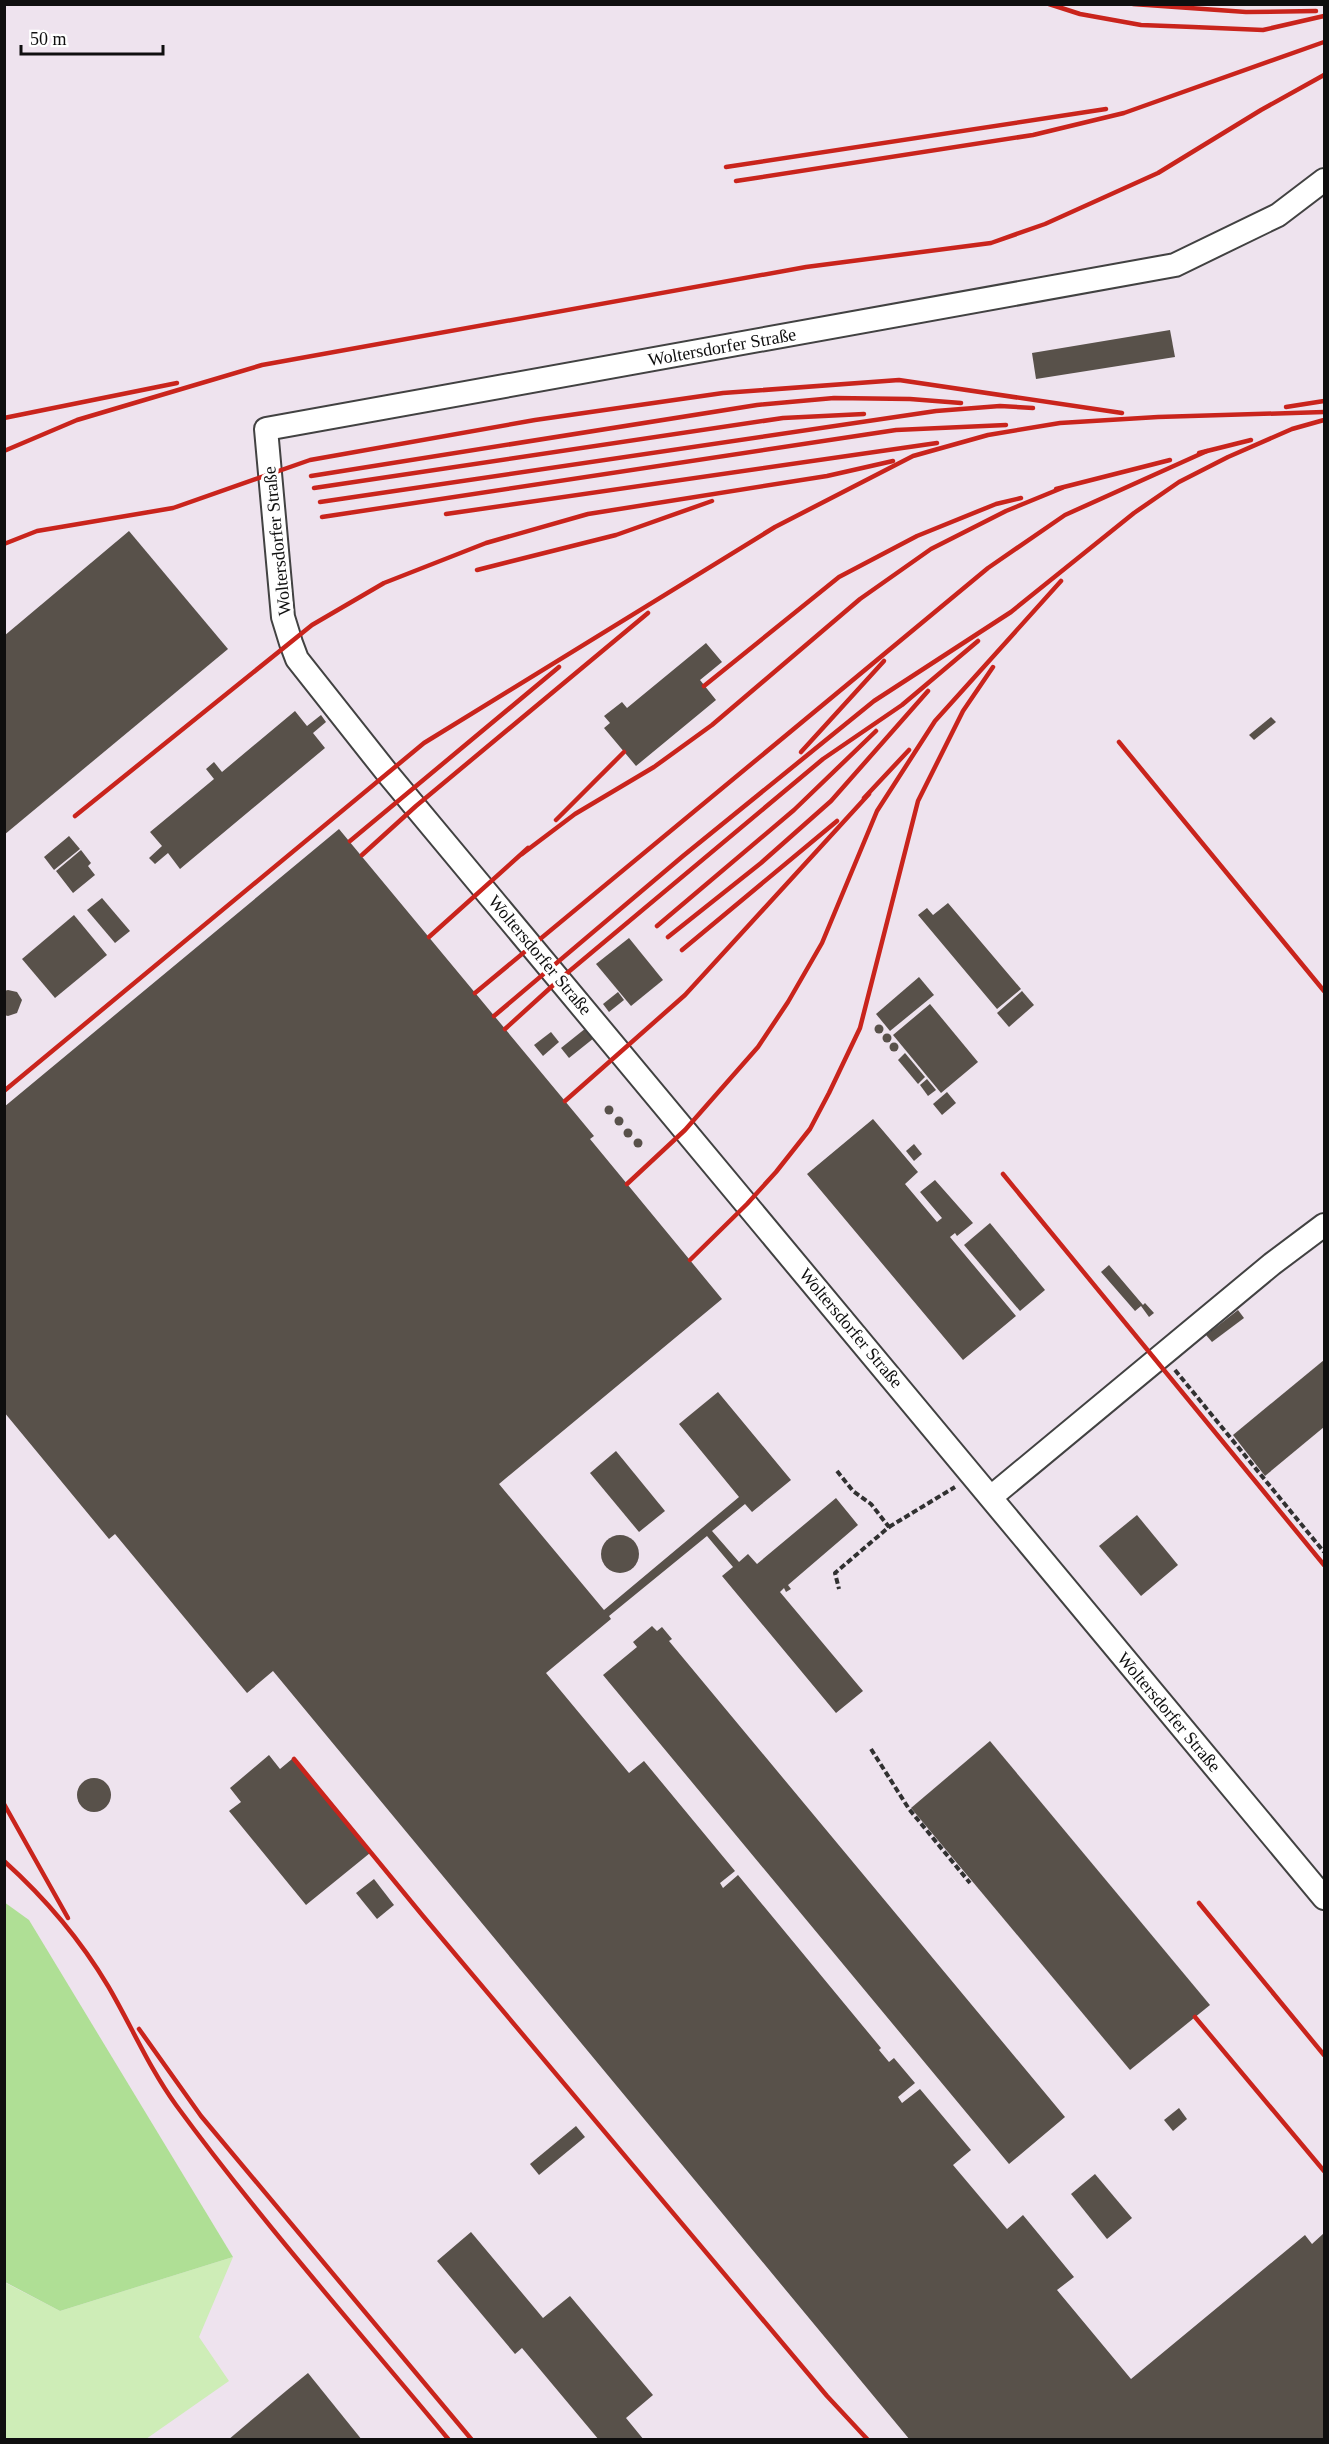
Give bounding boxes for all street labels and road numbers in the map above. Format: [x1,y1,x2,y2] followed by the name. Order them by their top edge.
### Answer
[646,324,798,370] street label: Woltersdorfer Straße
[259,465,295,617] street label: Woltersdorfer Straße
[484,891,596,1019] street label: Woltersdorfer Straße
[795,1264,907,1392] street label: Woltersdorfer Straße
[1113,1648,1225,1776] street label: Woltersdorfer Straße

